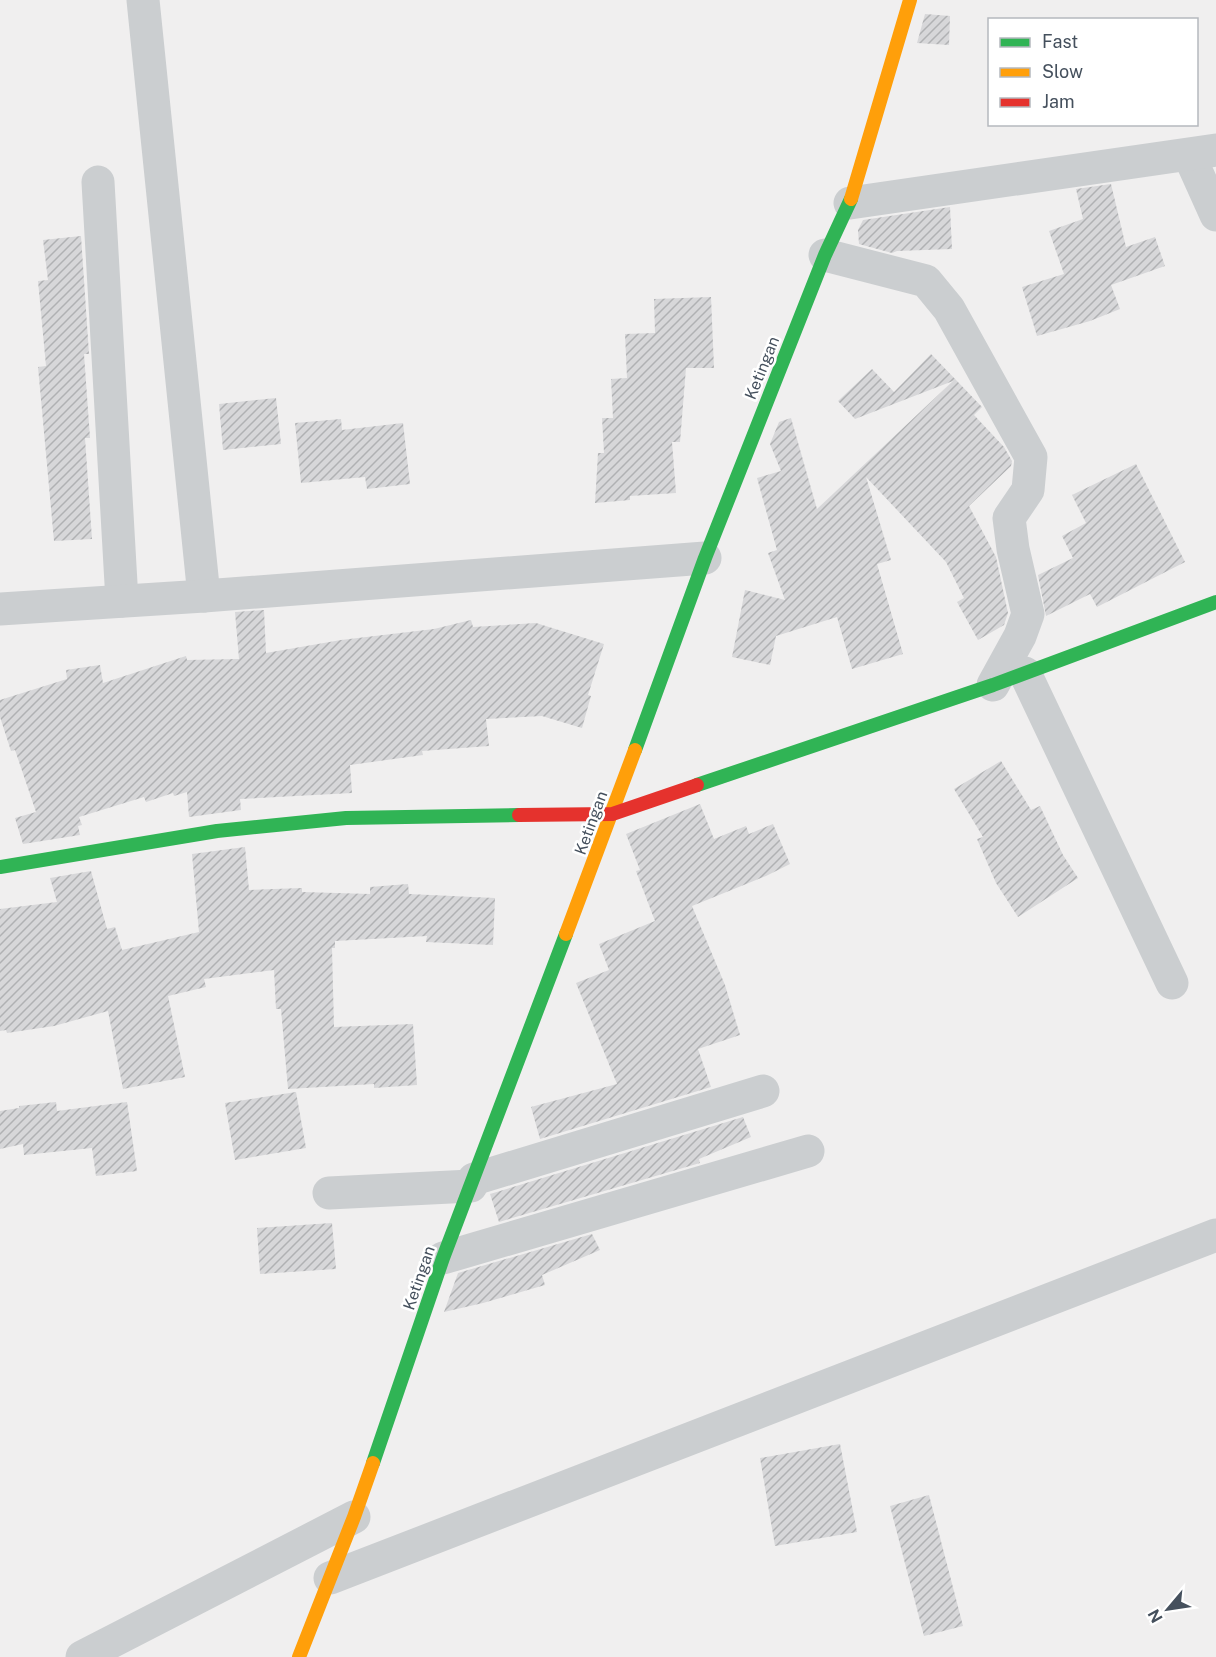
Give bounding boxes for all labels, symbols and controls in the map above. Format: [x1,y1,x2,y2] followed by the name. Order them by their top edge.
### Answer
[988,18,1198,126] legend
[1042,31,1078,52] text: Fast
[1042,61,1083,82] text: Slow
[1042,91,1075,112] text: Jam
[741,334,783,402] street label: Ketingan
[571,789,611,857] street label: Ketingan
[399,1243,439,1313] street label: Ketingan
[1138,1579,1198,1639] north arrow
[1144,1606,1167,1626] text: N

